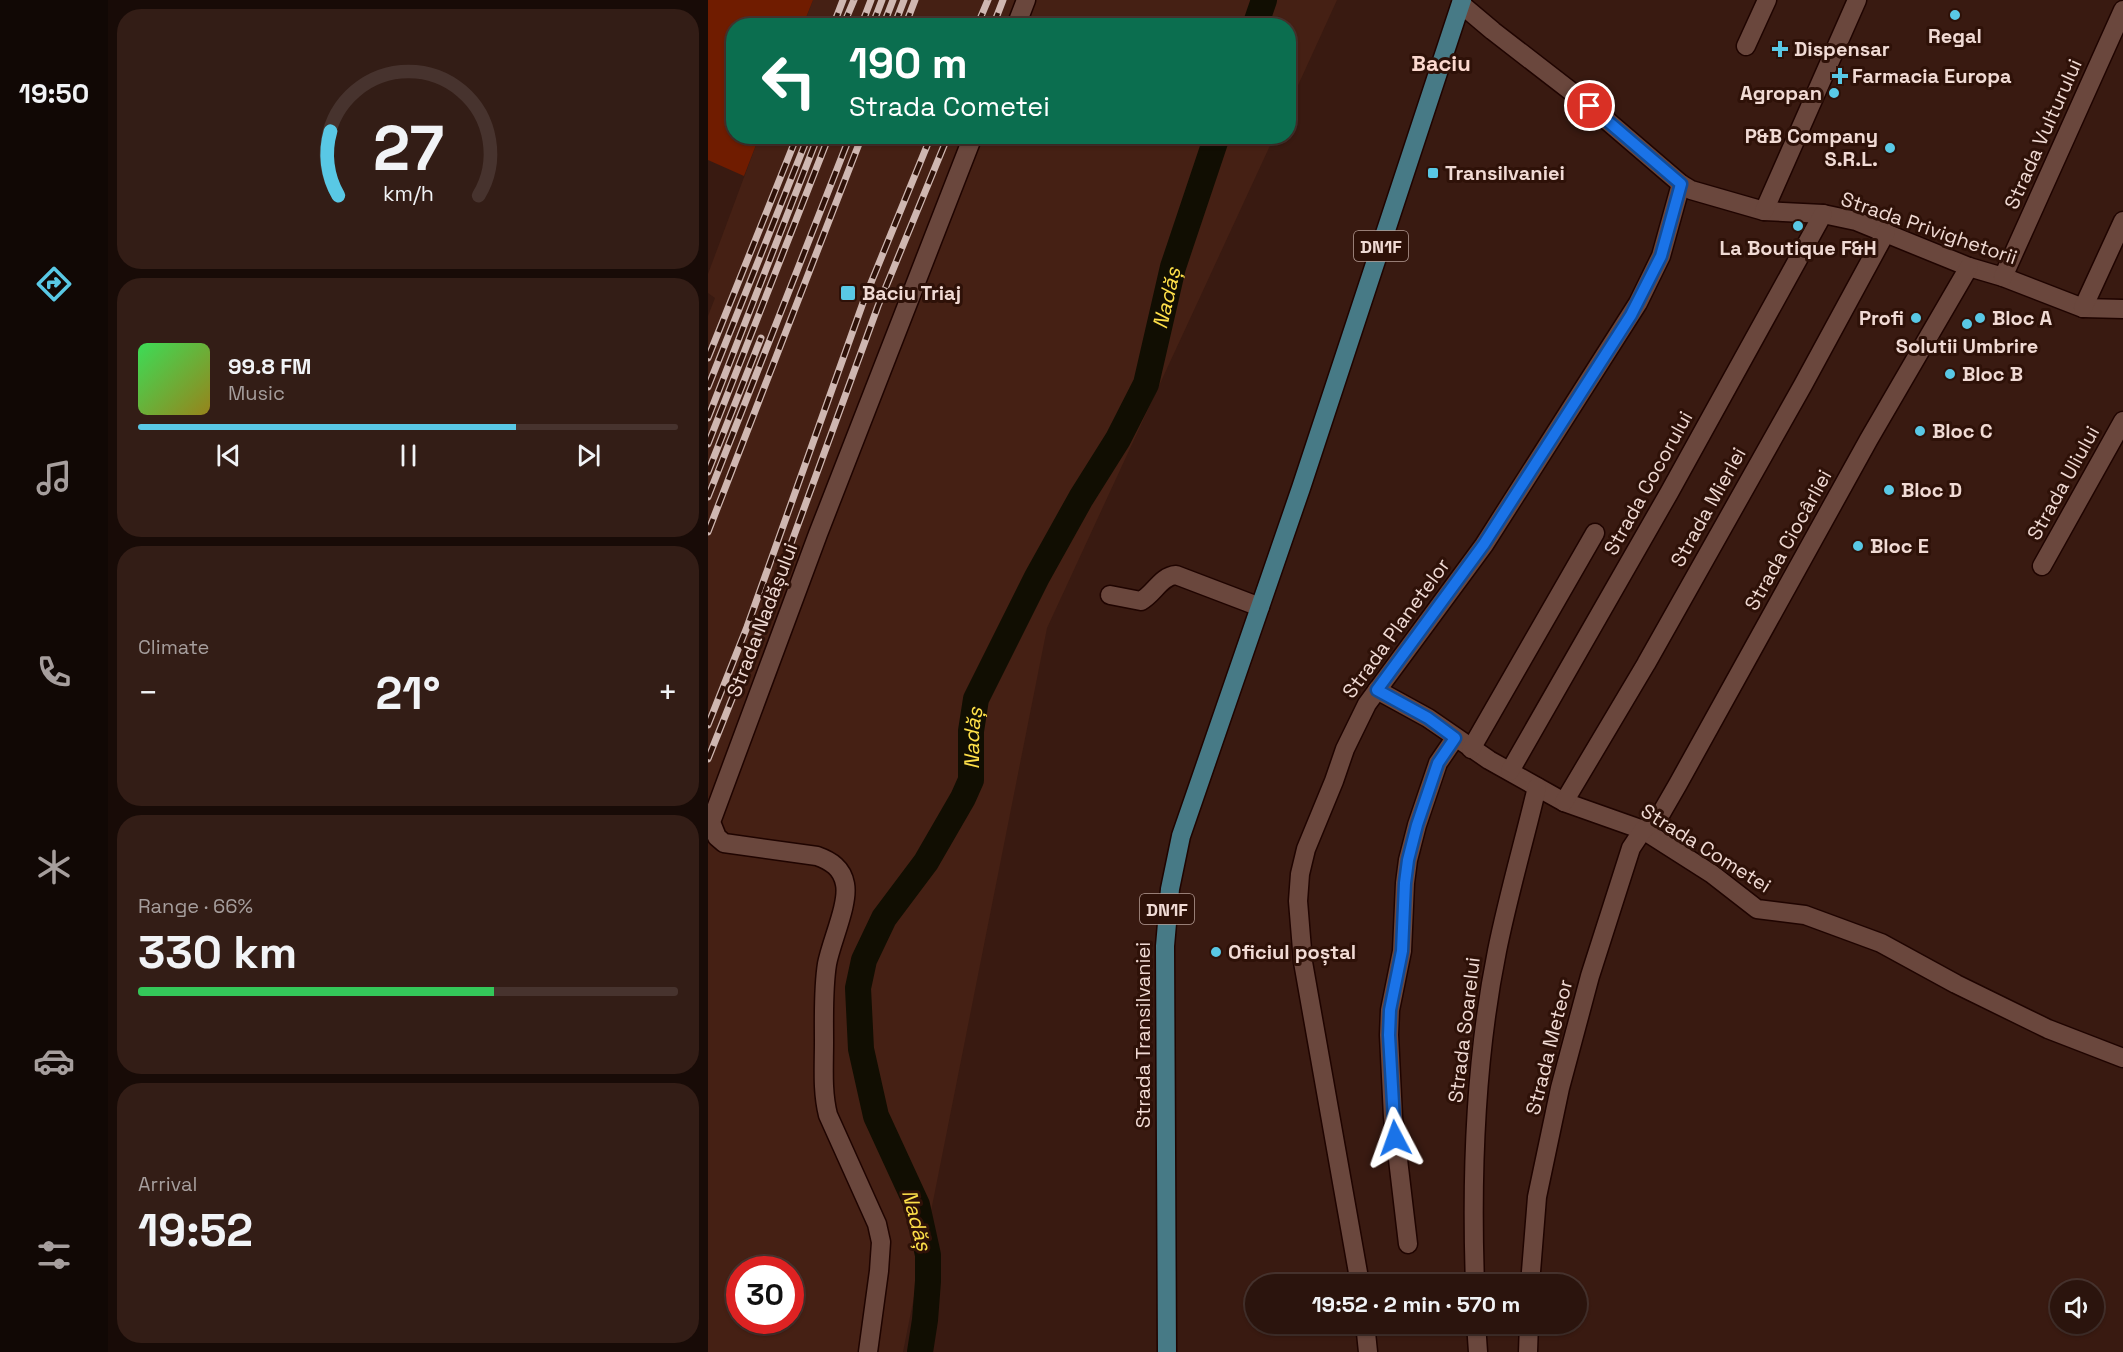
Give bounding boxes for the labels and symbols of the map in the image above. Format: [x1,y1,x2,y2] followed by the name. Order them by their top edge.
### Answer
[1948,8,1962,22] marker: Regal
[1928,23,1982,49] place label: Regal
[1794,36,1890,62] place label: Dispensar
[1771,40,1789,58] marker: Dispensar
[1411,49,1471,77] district label: Baciu
[1998,55,2088,213] street label: Strada Vulturului
[1852,63,2012,89] place label: Farmacia Europa
[1833,69,1847,83] marker: Farmacia Europa
[1564,80,1615,131] pin
[1740,80,1822,106] place label: Agropan
[1827,86,1841,100] marker: Agropan
[1745,123,1878,172] place label: P&B Company S.R.L.
[1883,141,1897,155] marker: P&B Company S.R.L.
[1445,160,1565,186] place label: Transilvaniei
[1426,166,1440,180] marker: Transilvaniei
[1837,186,2021,270] street label: Strada Privighetorii
[1791,219,1805,233] marker: La Boutique F&H
[1354,231,1408,261] road number: DN1F
[1719,235,1877,261] place label: La Boutique F&H
[1146,264,1186,331] water label: Nadăș
[862,280,961,306] place label: Baciu Triaj
[839,284,857,302] marker: Baciu Triaj
[1859,305,1904,331] place label: Profi
[1992,305,2052,331] place label: Bloc A
[1909,311,1923,325] marker: Profi
[1973,311,1987,325] marker: Bloc A
[1960,317,1974,331] marker: Solutii Umbrire
[1896,333,2038,359] place label: Solutii Umbrire
[1962,361,2023,387] place label: Bloc B
[1943,367,1957,381] marker: Bloc B
[1598,406,1698,560] street label: Strada Cocorului
[1932,418,1993,444] place label: Bloc C
[2021,421,2105,545] street label: Strada Uliului
[1913,424,1927,438] marker: Bloc C
[1664,443,1752,571] street label: Strada Mierlei
[1739,465,1837,615] street label: Strada Ciocârliei
[1901,477,1962,503] place label: Bloc D
[1882,483,1896,497] marker: Bloc D
[1870,533,1929,559] place label: Bloc E
[721,539,803,701] street label: Strada Nadășului
[1851,539,1865,553] marker: Bloc E
[1336,553,1456,703] street label: Strada Planetelor
[958,704,988,769] water label: Nadăș
[1636,798,1776,898] street label: Strada Cometei
[1140,894,1194,924] road number: DN1F
[1228,939,1356,966] place label: Oficiul poștal
[1130,942,1156,1128] street label: Strada Transilvaniei
[1209,945,1223,959] marker: Oficiul poștal
[1442,956,1486,1104] street label: Strada Soarelui
[1520,977,1578,1117] street label: Strada Meteor
[1363,1106,1427,1170] position arrow
[896,1186,938,1254] water label: Nadăș
[726,1256,804,1334] speed limit sign: 30

